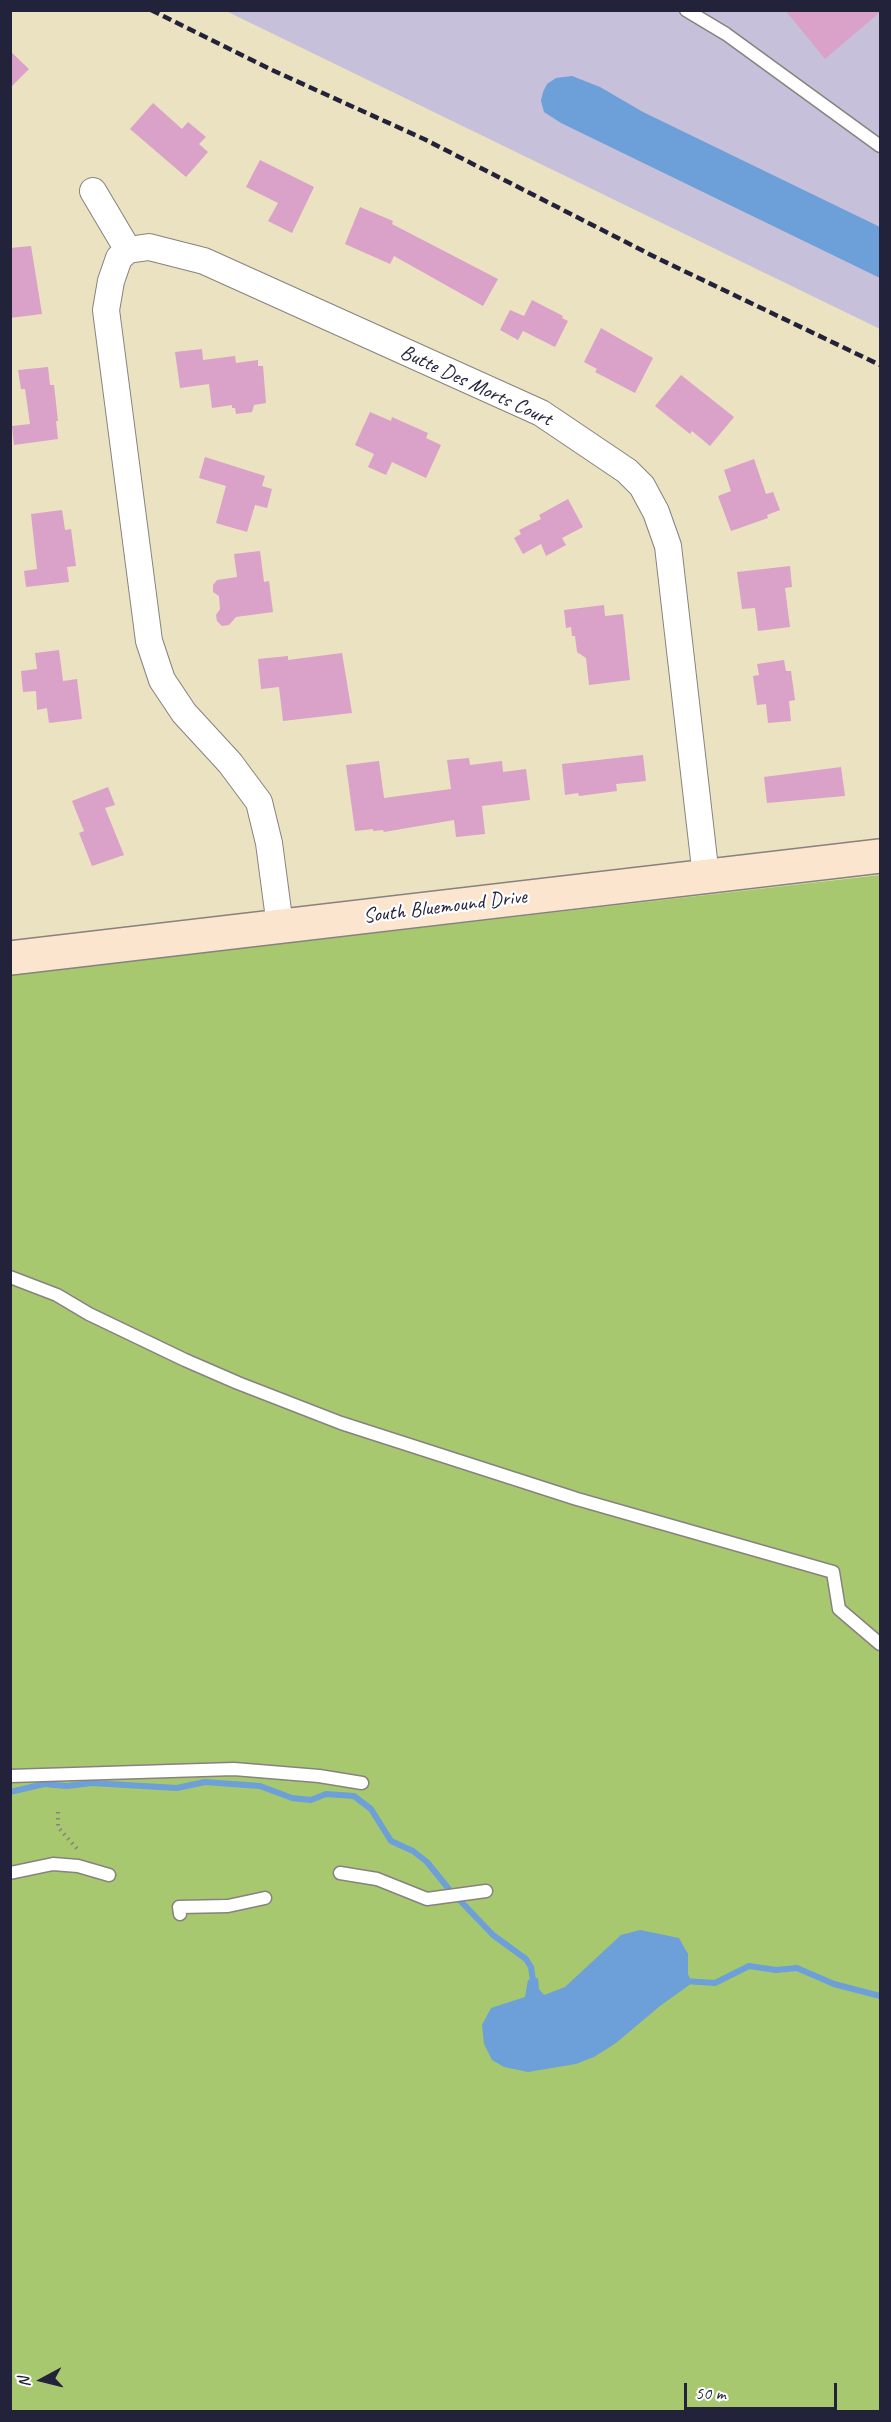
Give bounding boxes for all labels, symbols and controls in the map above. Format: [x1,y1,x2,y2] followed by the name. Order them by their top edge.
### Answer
[396,340,556,432] street label: Butte Des Morts Court
[362,884,528,930] street label: South Bluemound Drive
[12,2350,72,2410] north arrow
[687,2371,840,2409] scale bar
[14,2376,35,2388] text: N
[695,2382,726,2404] text: 50 m

